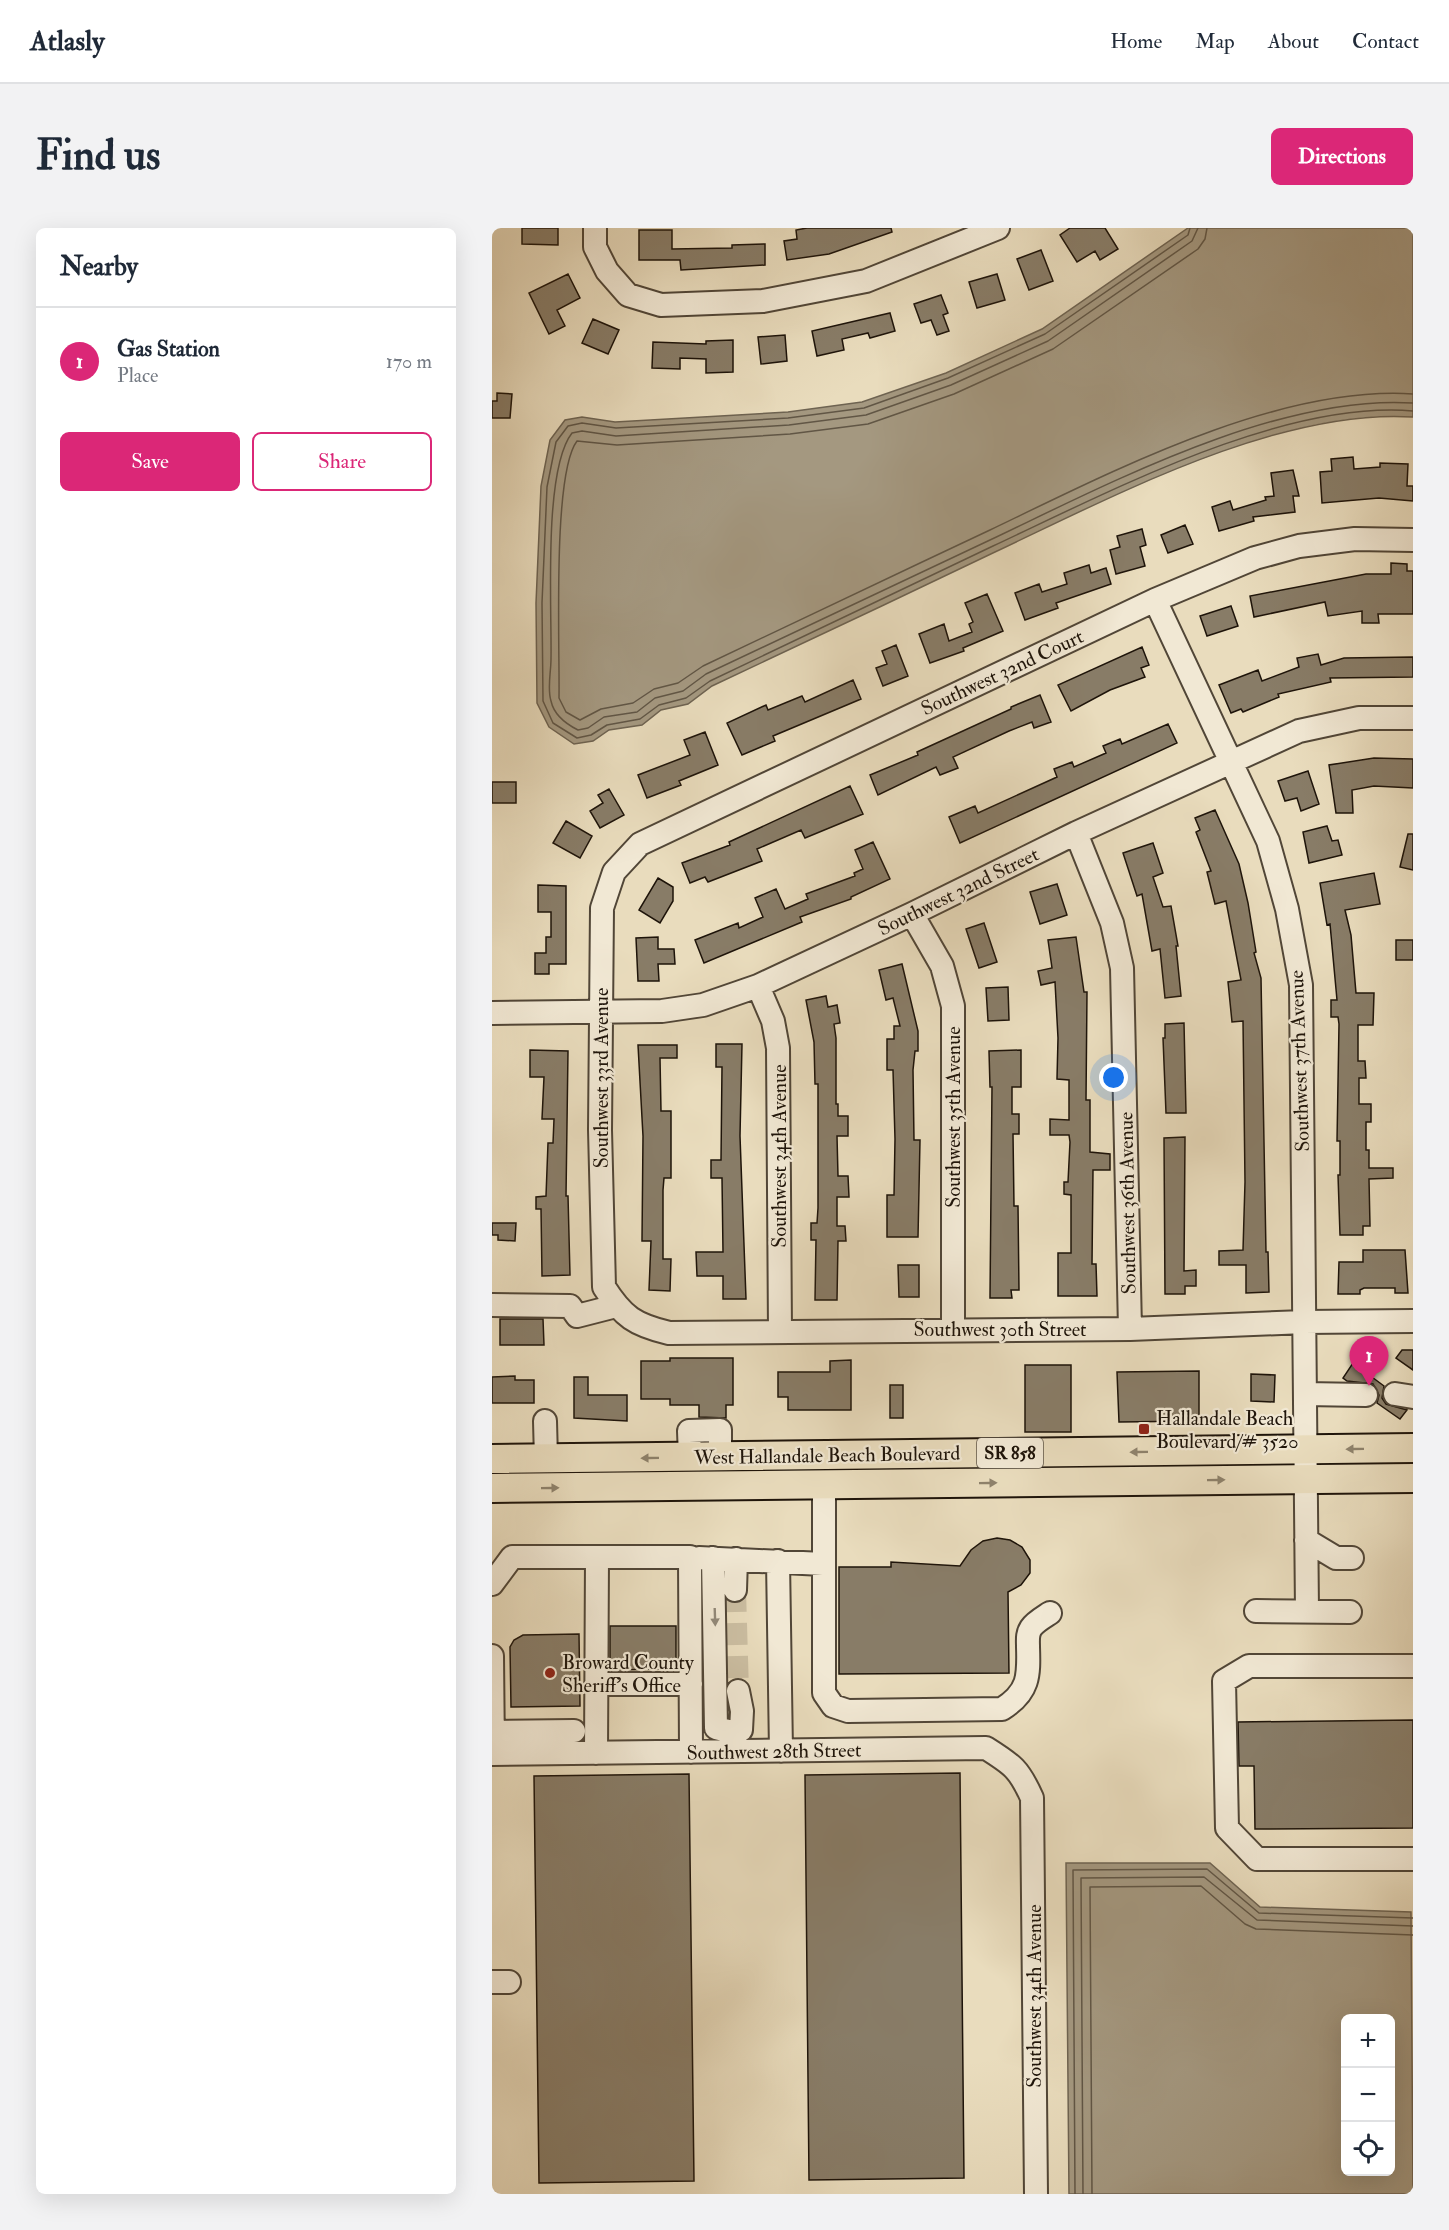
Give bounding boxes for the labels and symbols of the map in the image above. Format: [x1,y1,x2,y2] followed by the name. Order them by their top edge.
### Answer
[917,624,1088,721] street label: Southwest 32nd Court
[874,841,1043,941] street label: Southwest 32nd Street
[1284,970,1315,1152] street label: Southwest 37th Avenue
[589,988,614,1168] street label: Southwest 33rd Avenue
[941,1026,966,1208] street label: Southwest 35th Avenue
[1099,1063,1128,1092] your location
[767,1064,792,1248] street label: Southwest 34th Avenue
[1113,1111,1142,1295] street label: Southwest 36th Avenue
[913,1317,1087,1342] street label: Southwest 30th Street
[1350,1336,1388,1386] pin: 1
[1156,1406,1298,1454] place label: Hallandale Beach Boulevard/# 3520
[1137,1422,1151,1436] marker: Hallandale Beach Boulevard/# 3520
[977,1438,1043,1468] road number: SR 858
[693,1441,961,1470] street label: West Hallandale Beach Boulevard
[1345,1444,1364,1454] one-way arrow
[1129,1447,1148,1456] one-way arrow
[640,1453,659,1462] one-way arrow
[1207,1475,1226,1485] one-way arrow
[978,1478,997,1488] one-way arrow
[541,1483,560,1493] one-way arrow
[711,1607,720,1626] one-way arrow
[562,1650,695,1698] place label: Broward County Sheriff's Office
[543,1666,557,1680] marker: Broward County Sheriff's Office
[686,1737,862,1766] street label: Southwest 28th Street
[1022,1904,1047,2088] street label: Southwest 34th Avenue

